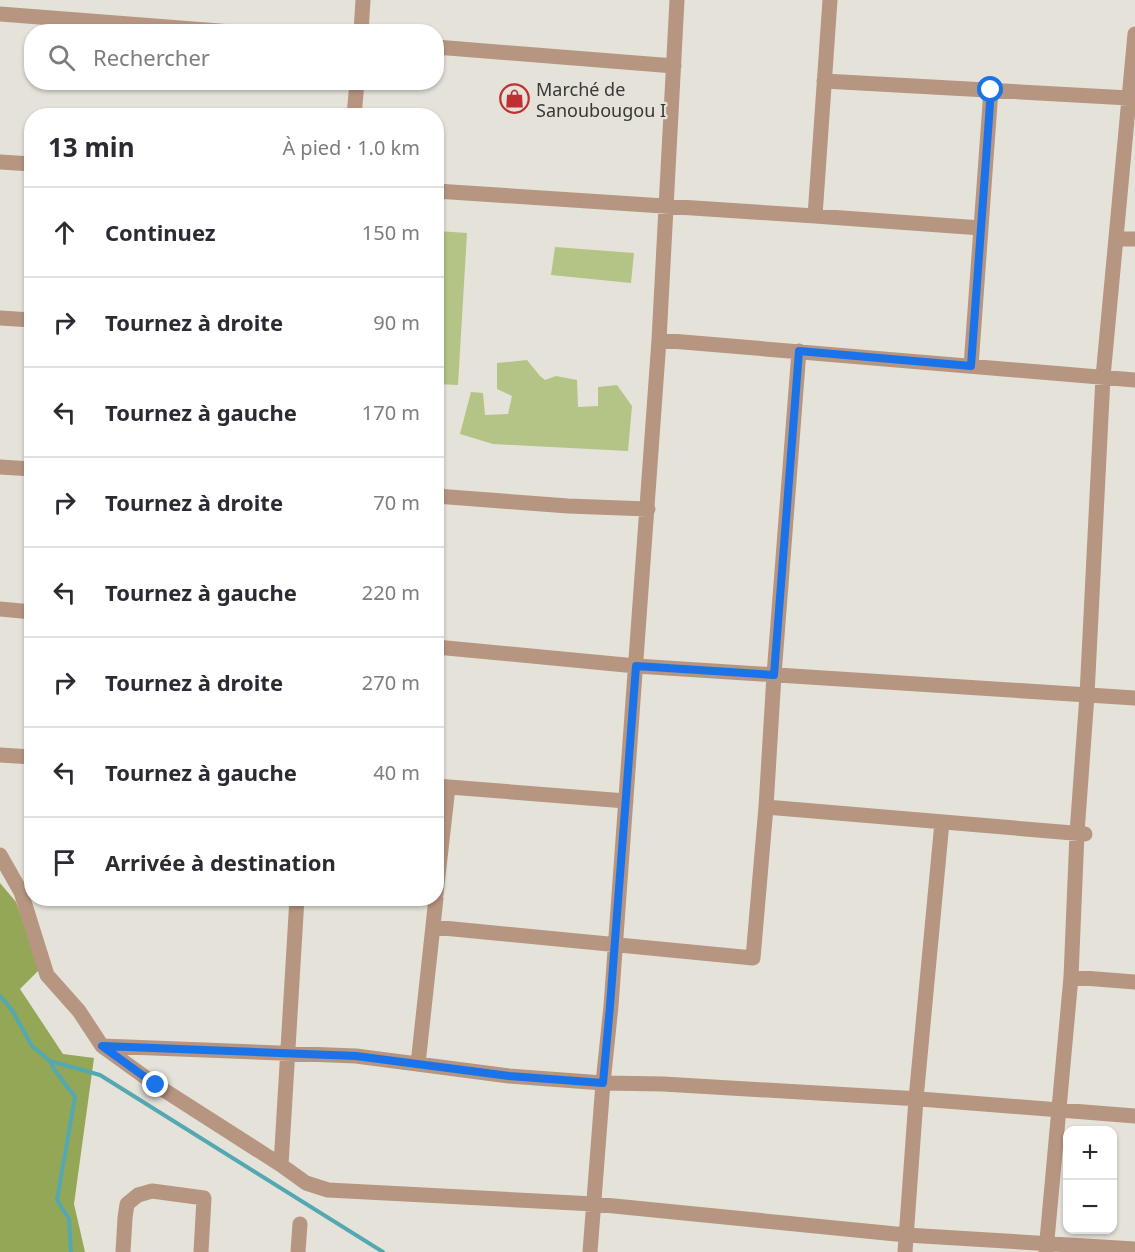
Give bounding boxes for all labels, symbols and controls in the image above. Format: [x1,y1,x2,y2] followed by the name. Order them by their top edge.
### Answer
[24,24,444,90] search box
[45,41,78,74] icon: search
[93,42,210,72] text: Rechercher
[977,76,1003,102] route start
[536,77,666,122] place label: Marché de Sanoubougou I
[499,83,531,115] shop icon: Marché de Sanoubougou I
[48,129,135,165] text: 13 min
[282,134,420,161] text: À pied · 1.0 km
[48,216,81,249] icon: ahead
[105,217,216,247] text: Continuez
[362,219,420,246] text: 150 m
[48,306,81,339] icon: right
[105,307,283,337] text: Tournez à droite
[373,309,420,336] text: 90 m
[48,396,81,429] icon: left
[105,397,297,427] text: Tournez à gauche
[362,399,420,426] text: 170 m
[48,486,81,519] icon: right
[105,487,283,517] text: Tournez à droite
[373,489,420,516] text: 70 m
[48,576,81,609] icon: left
[105,577,297,607] text: Tournez à gauche
[362,579,420,606] text: 220 m
[48,666,81,699] icon: right
[105,667,283,697] text: Tournez à droite
[362,669,420,696] text: 270 m
[48,756,81,789] icon: left
[105,757,297,787] text: Tournez à gauche
[373,759,420,786] text: 40 m
[48,846,81,879] icon: arrive
[105,847,336,877] text: Arrivée à destination
[142,1071,168,1097] route end
[1063,1126,1117,1234] map controls
[1063,1126,1117,1180] button: +
[1063,1180,1117,1234] button: −

